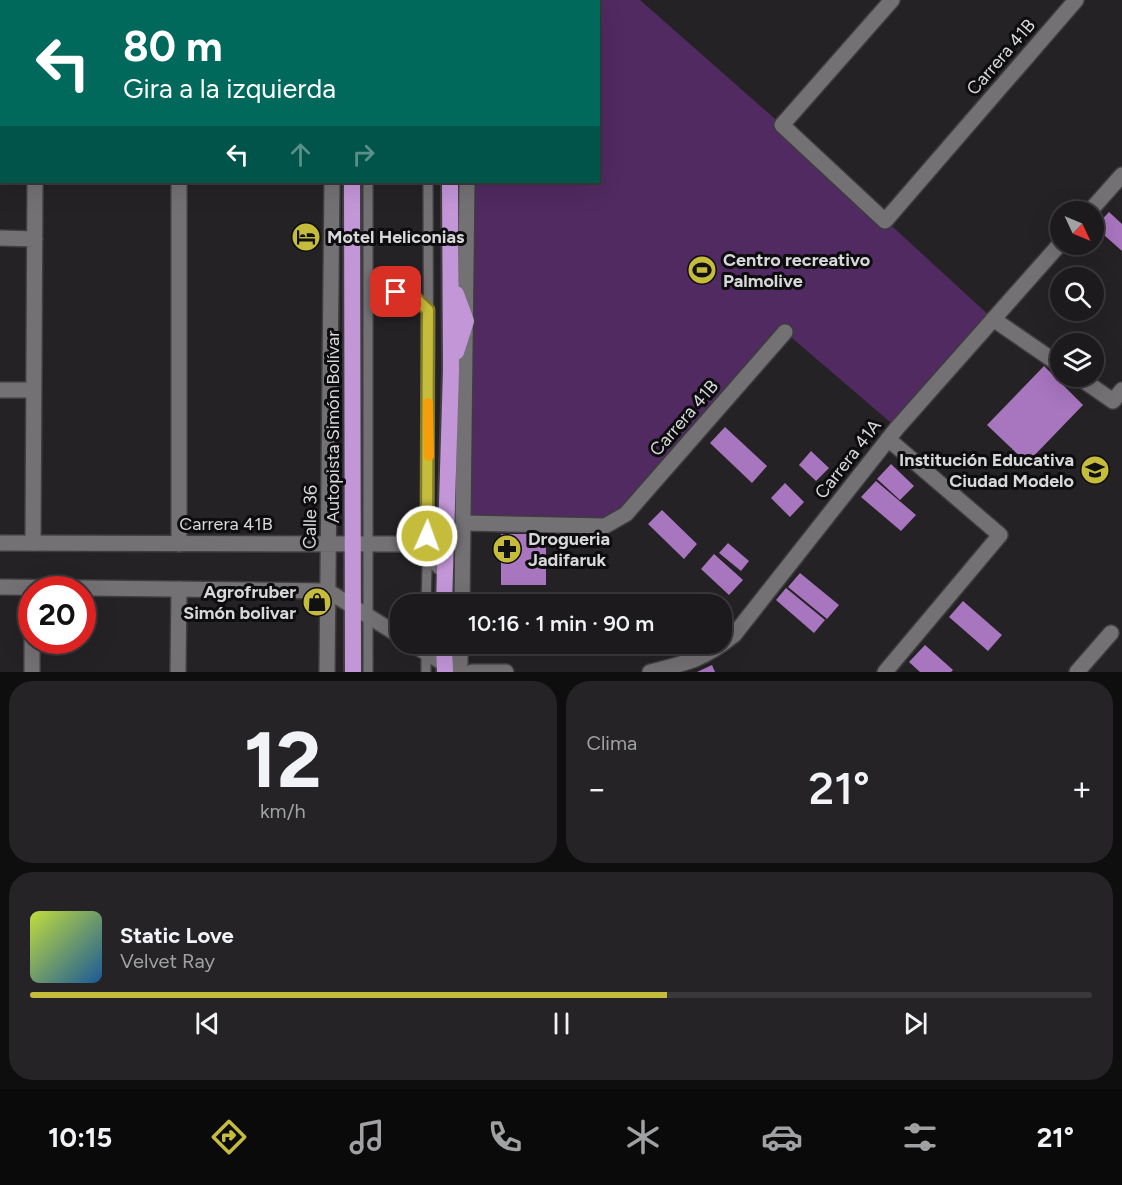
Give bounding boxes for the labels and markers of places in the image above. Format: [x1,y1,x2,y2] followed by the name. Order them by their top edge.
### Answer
[290,221,322,253] hotel icon: Motel Heliconias
[327,226,465,248] place label: Motel Heliconias
[723,249,870,292] place label: Centro recreativo Palmolive
[686,254,718,286] sports icon: Centro recreativo Palmolive
[370,266,421,317] pin
[899,449,1074,492] place label: Institución Educativa Ciudad Modelo
[1079,454,1111,486] school or university icon: Institución Educativa Ciudad Modelo
[528,528,610,571] place label: Drogueria Jadifaruk
[491,533,523,565] pharmacy icon: Drogueria Jadifaruk
[183,581,296,624] place label: Agrofruber Simón bolivar
[301,586,333,618] shop icon: Agrofruber Simón bolivar

